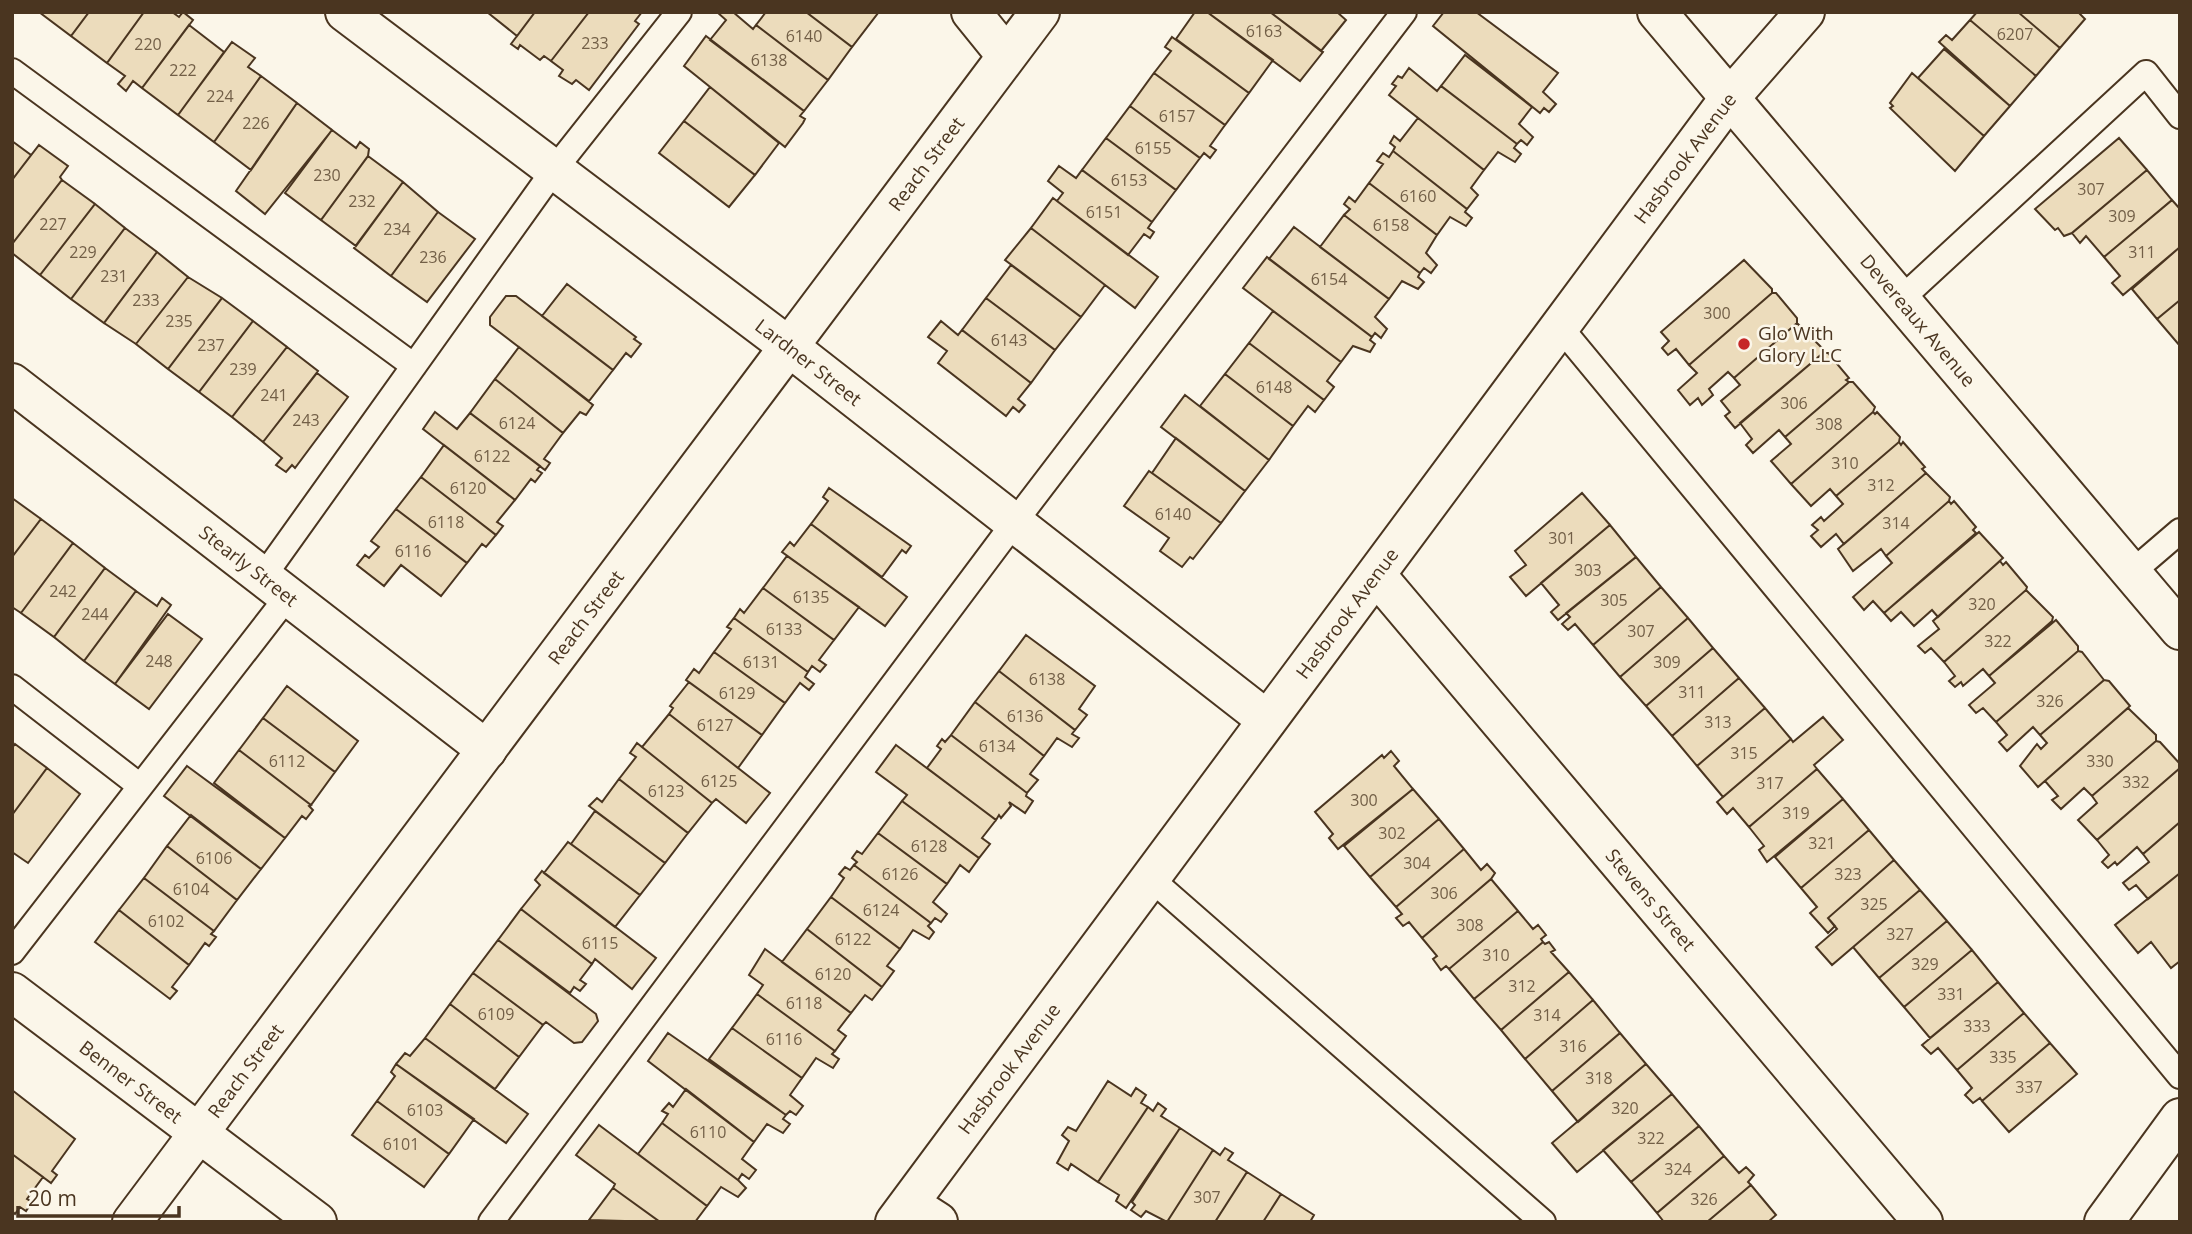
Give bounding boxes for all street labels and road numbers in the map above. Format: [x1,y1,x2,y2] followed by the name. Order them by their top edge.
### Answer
[1628,87,1742,229] street label: Hasbrook Avenue
[882,111,970,216] street label: Reach Street
[1854,248,1982,392] street label: Devereaux Avenue
[750,313,867,412] street label: Lardner Street
[194,519,304,612] street label: Stearly Street
[1290,543,1404,684] street label: Hasbrook Avenue
[542,565,630,670] street label: Reach Street
[1600,843,1702,957] street label: Stevens Street
[952,998,1066,1139] street label: Hasbrook Avenue
[202,1018,290,1123] street label: Reach Street
[74,1034,188,1129] street label: Benner Street

